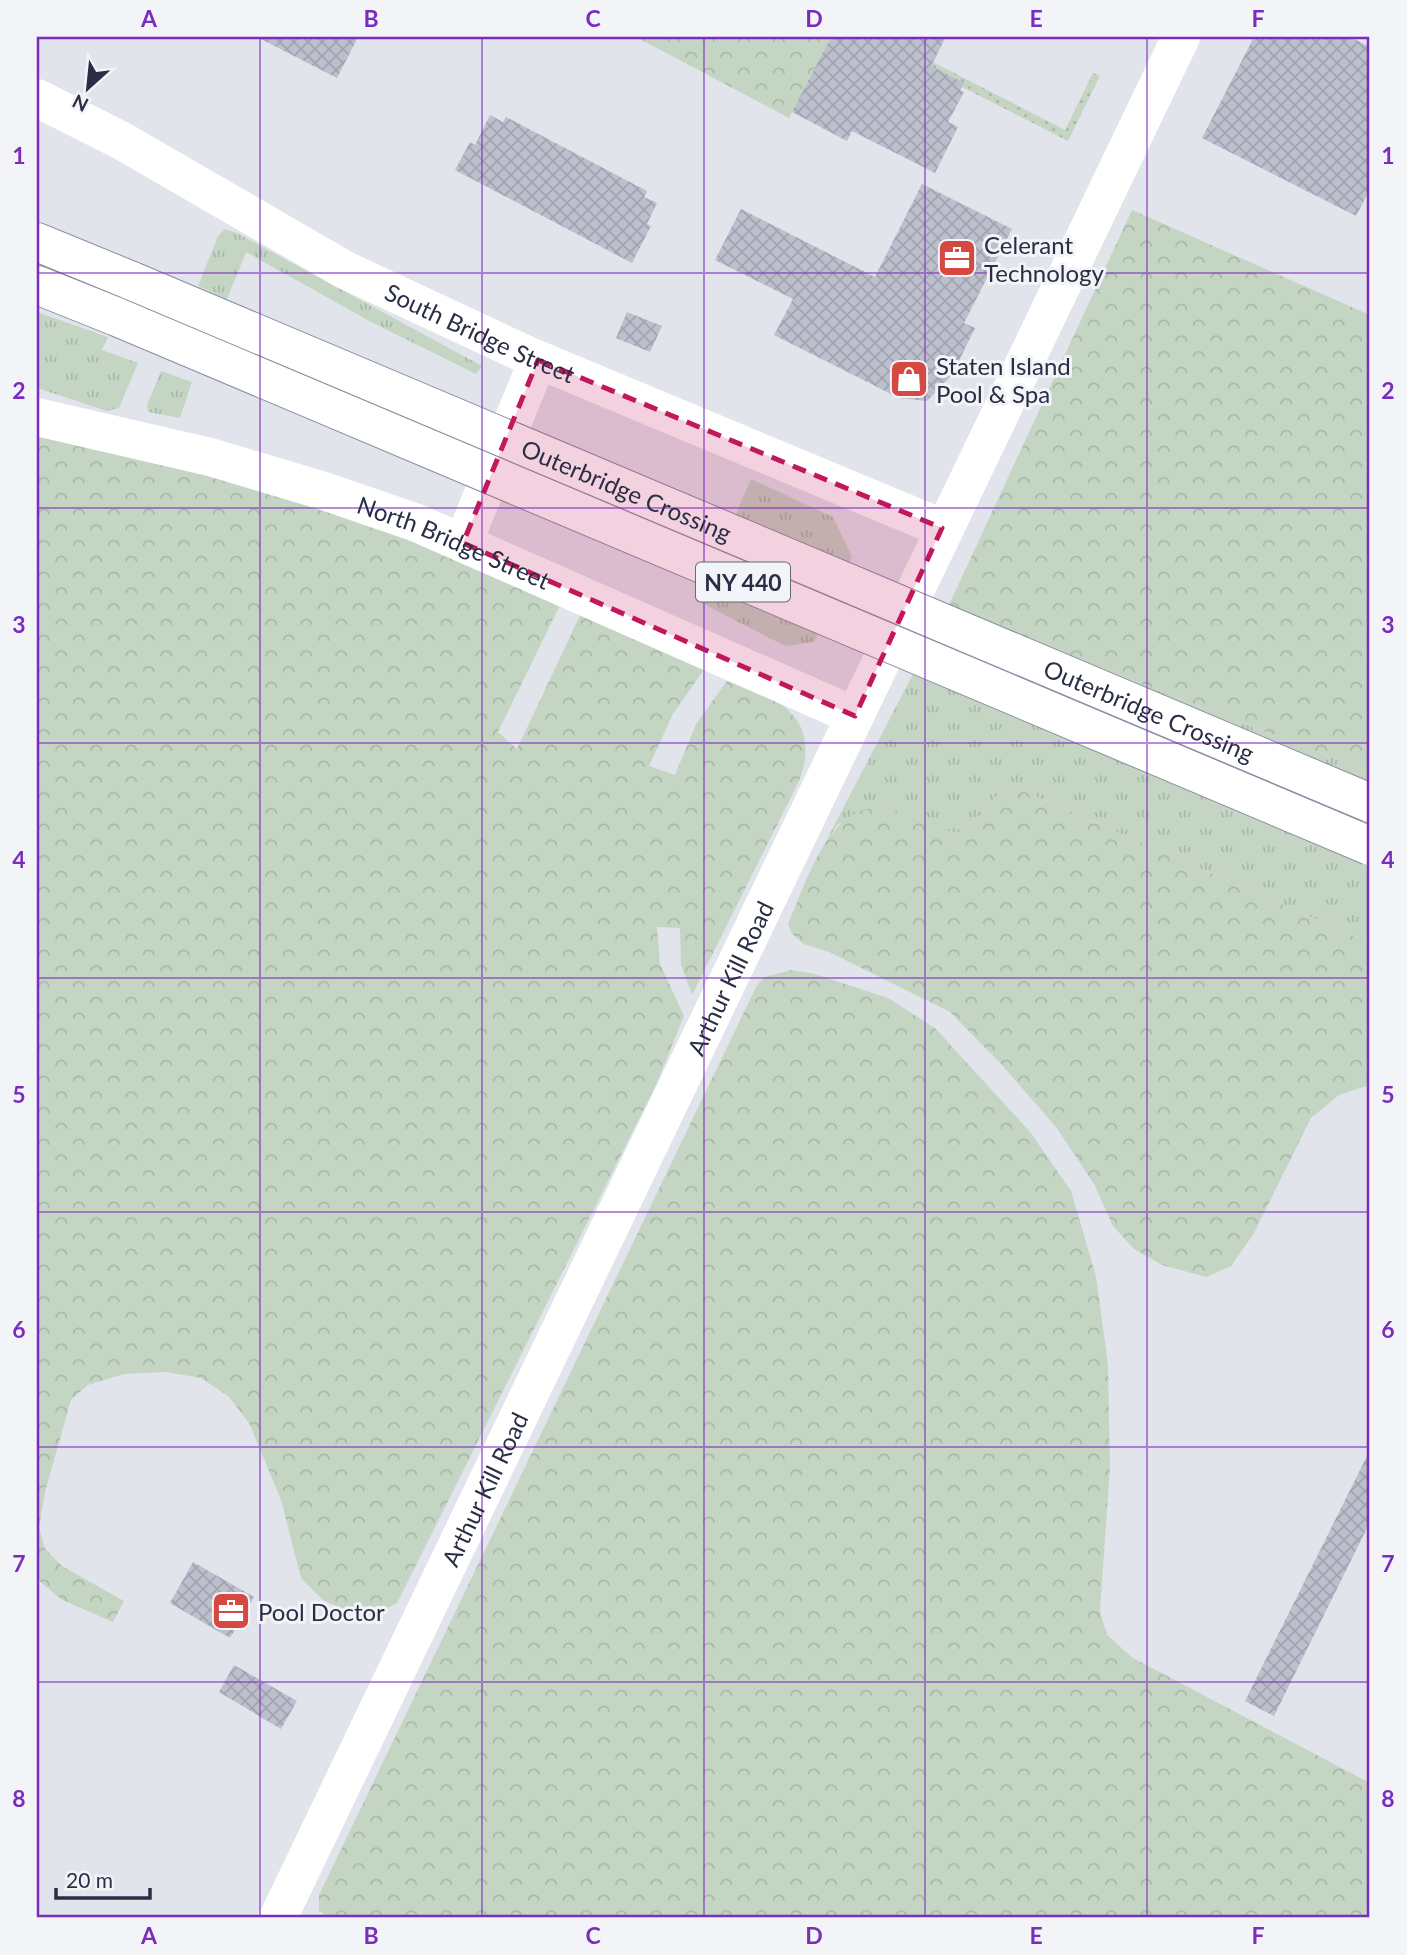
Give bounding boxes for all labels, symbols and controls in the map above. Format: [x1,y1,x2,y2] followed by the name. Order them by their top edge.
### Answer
[140,4,158,32] text: A
[363,4,379,32] text: B
[585,4,601,32] text: C
[805,4,823,32] text: D
[1029,4,1043,32] text: E
[1251,4,1265,32] text: F
[52,52,122,122] north arrow
[68,90,92,117] text: N
[12,141,26,169] text: 1
[1381,141,1395,169] text: 1
[984,230,1104,287] place label: Celerant Technology
[936,237,978,279] office icon: Celerant Technology
[381,276,580,388] street label: South Bridge Street
[936,351,1071,408] place label: Staten Island Pool & Spa
[888,358,930,400] shop icon: Staten Island Pool & Spa
[12,376,26,404] text: 2
[1381,376,1395,404] text: 2
[517,433,736,547] street label: Outerbridge Crossing
[354,489,555,595] street label: North Bridge Street
[696,562,790,602] road number: NY 440
[12,610,26,638] text: 3
[1381,610,1395,638] text: 3
[1040,653,1259,767] street label: Outerbridge Crossing
[12,845,26,873] text: 4
[1381,845,1395,873] text: 4
[680,896,779,1059] street label: Arthur Kill Road
[12,1080,26,1108] text: 5
[1381,1080,1395,1108] text: 5
[12,1315,26,1343] text: 6
[1381,1315,1395,1343] text: 6
[435,1407,533,1571] street label: Arthur Kill Road
[12,1549,26,1577] text: 7
[1381,1549,1395,1577] text: 7
[210,1590,252,1632] office icon: Pool Doctor
[258,1597,385,1626] place label: Pool Doctor
[12,1784,26,1812] text: 8
[1381,1784,1395,1812] text: 8
[56,1857,150,1901] scale bar
[66,1867,113,1892] text: 20 m
[140,1921,158,1949] text: A
[363,1921,379,1949] text: B
[585,1921,601,1949] text: C
[805,1921,823,1949] text: D
[1029,1921,1043,1949] text: E
[1251,1921,1265,1949] text: F

